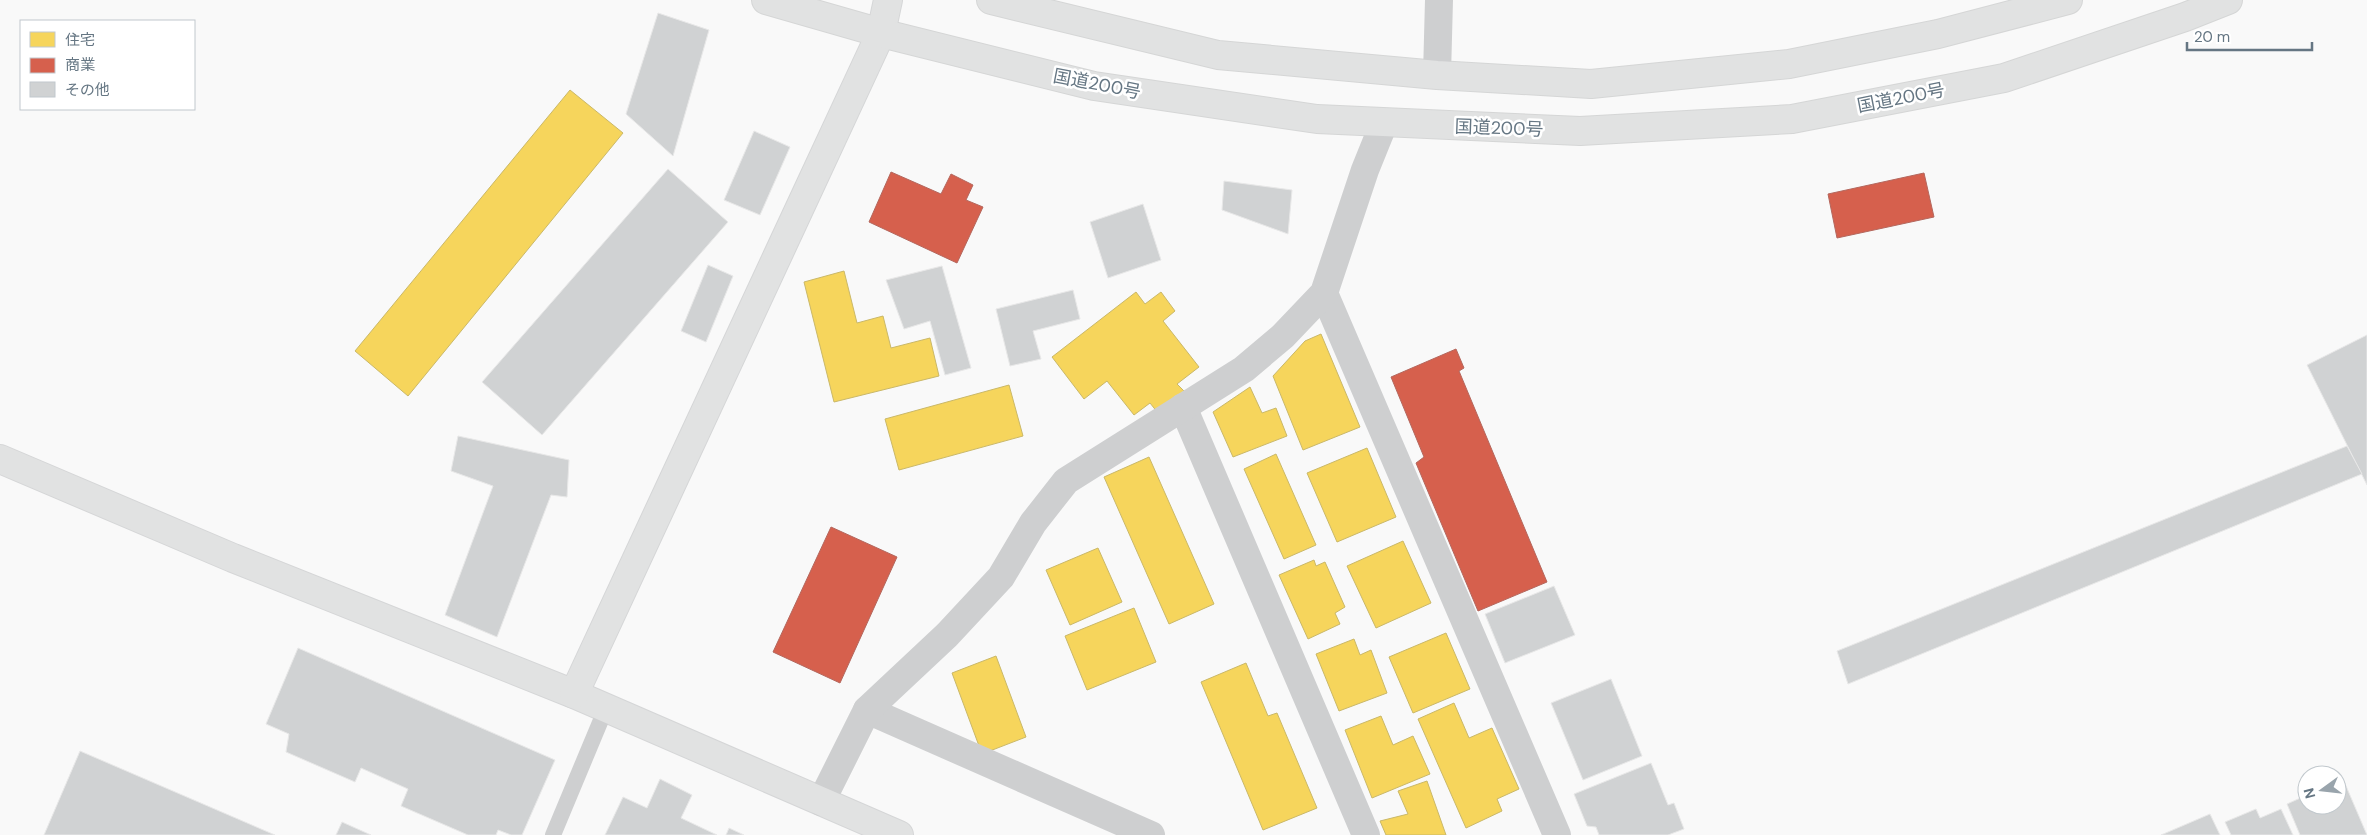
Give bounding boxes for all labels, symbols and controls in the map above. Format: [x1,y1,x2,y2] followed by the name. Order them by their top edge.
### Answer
[20,20,195,110] legend
[2187,20,2312,52] scale bar
[2194,27,2230,47] text: 20 m
[65,30,95,50] text: 住宅
[65,55,95,75] text: 商業
[1051,64,1143,104] street label: 国道200号
[1855,78,1947,118] street label: 国道200号
[65,80,110,100] text: その他
[1454,114,1544,142] street label: 国道200号
[2297,765,2347,815] north arrow
[2299,786,2319,801] text: N

